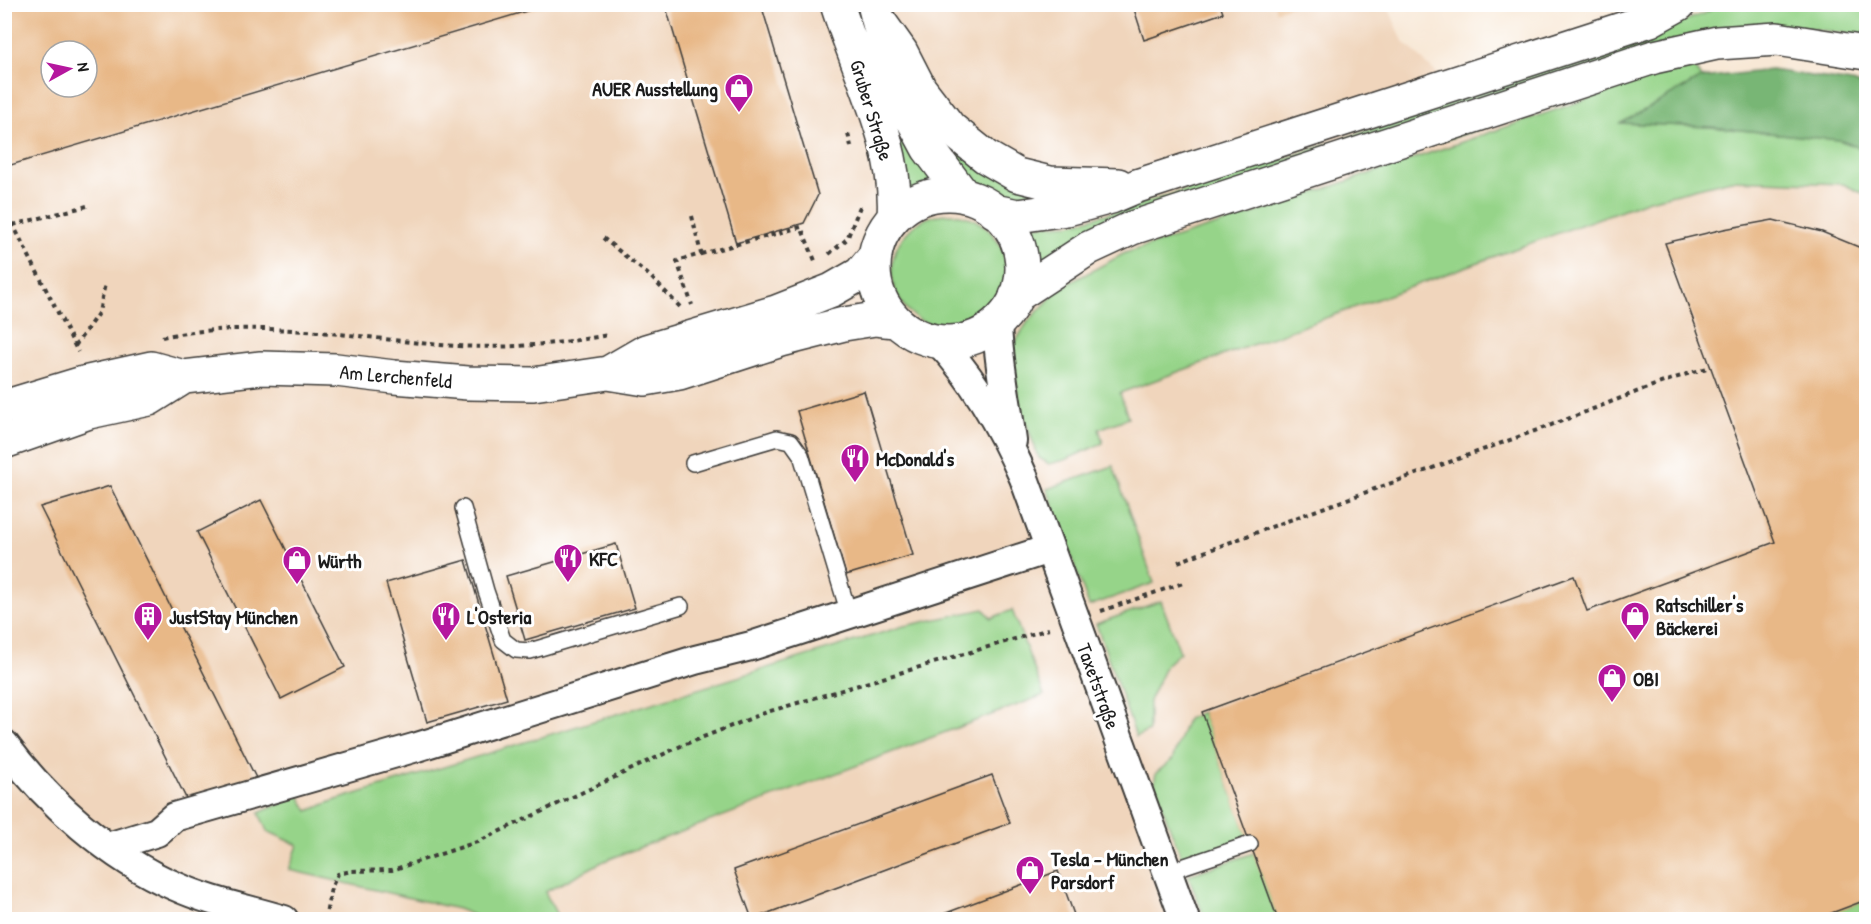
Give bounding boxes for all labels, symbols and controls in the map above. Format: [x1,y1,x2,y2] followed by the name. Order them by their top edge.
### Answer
[39,39,99,99] north arrow
[844,56,900,164] street label: Gruber Straße
[72,61,95,73] text: N
[723,72,755,114] shop icon: AUER Ausstellung
[592,75,718,103] place label: AUER Ausstellung
[339,358,453,394] street label: Am Lerchenfeld
[839,442,871,484] restaurant icon: McDonald's
[876,445,954,472] place label: McDonald's
[552,542,584,584] restaurant icon: KFC
[281,544,313,586] shop icon: Würth
[589,545,618,572] place label: KFC
[318,547,362,574] place label: Würth
[1656,591,1744,641] place label: Ratschiller's Bäckerei
[132,600,164,642] building icon: JustStay München
[430,600,462,642] restaurant icon: L'Osteria
[1619,600,1651,642] shop icon: Ratschiller's Bäckerei
[169,603,298,631] place label: JustStay München
[467,603,532,630] place label: L'Osteria
[1071,639,1127,733] street label: Taxetstraße
[1596,662,1628,704] shop icon: OBI
[1633,665,1659,692] place label: OBI
[1050,845,1169,895] place label: Tesla - München Parsdorf
[1014,854,1046,896] shop icon: Tesla - München Parsdorf

